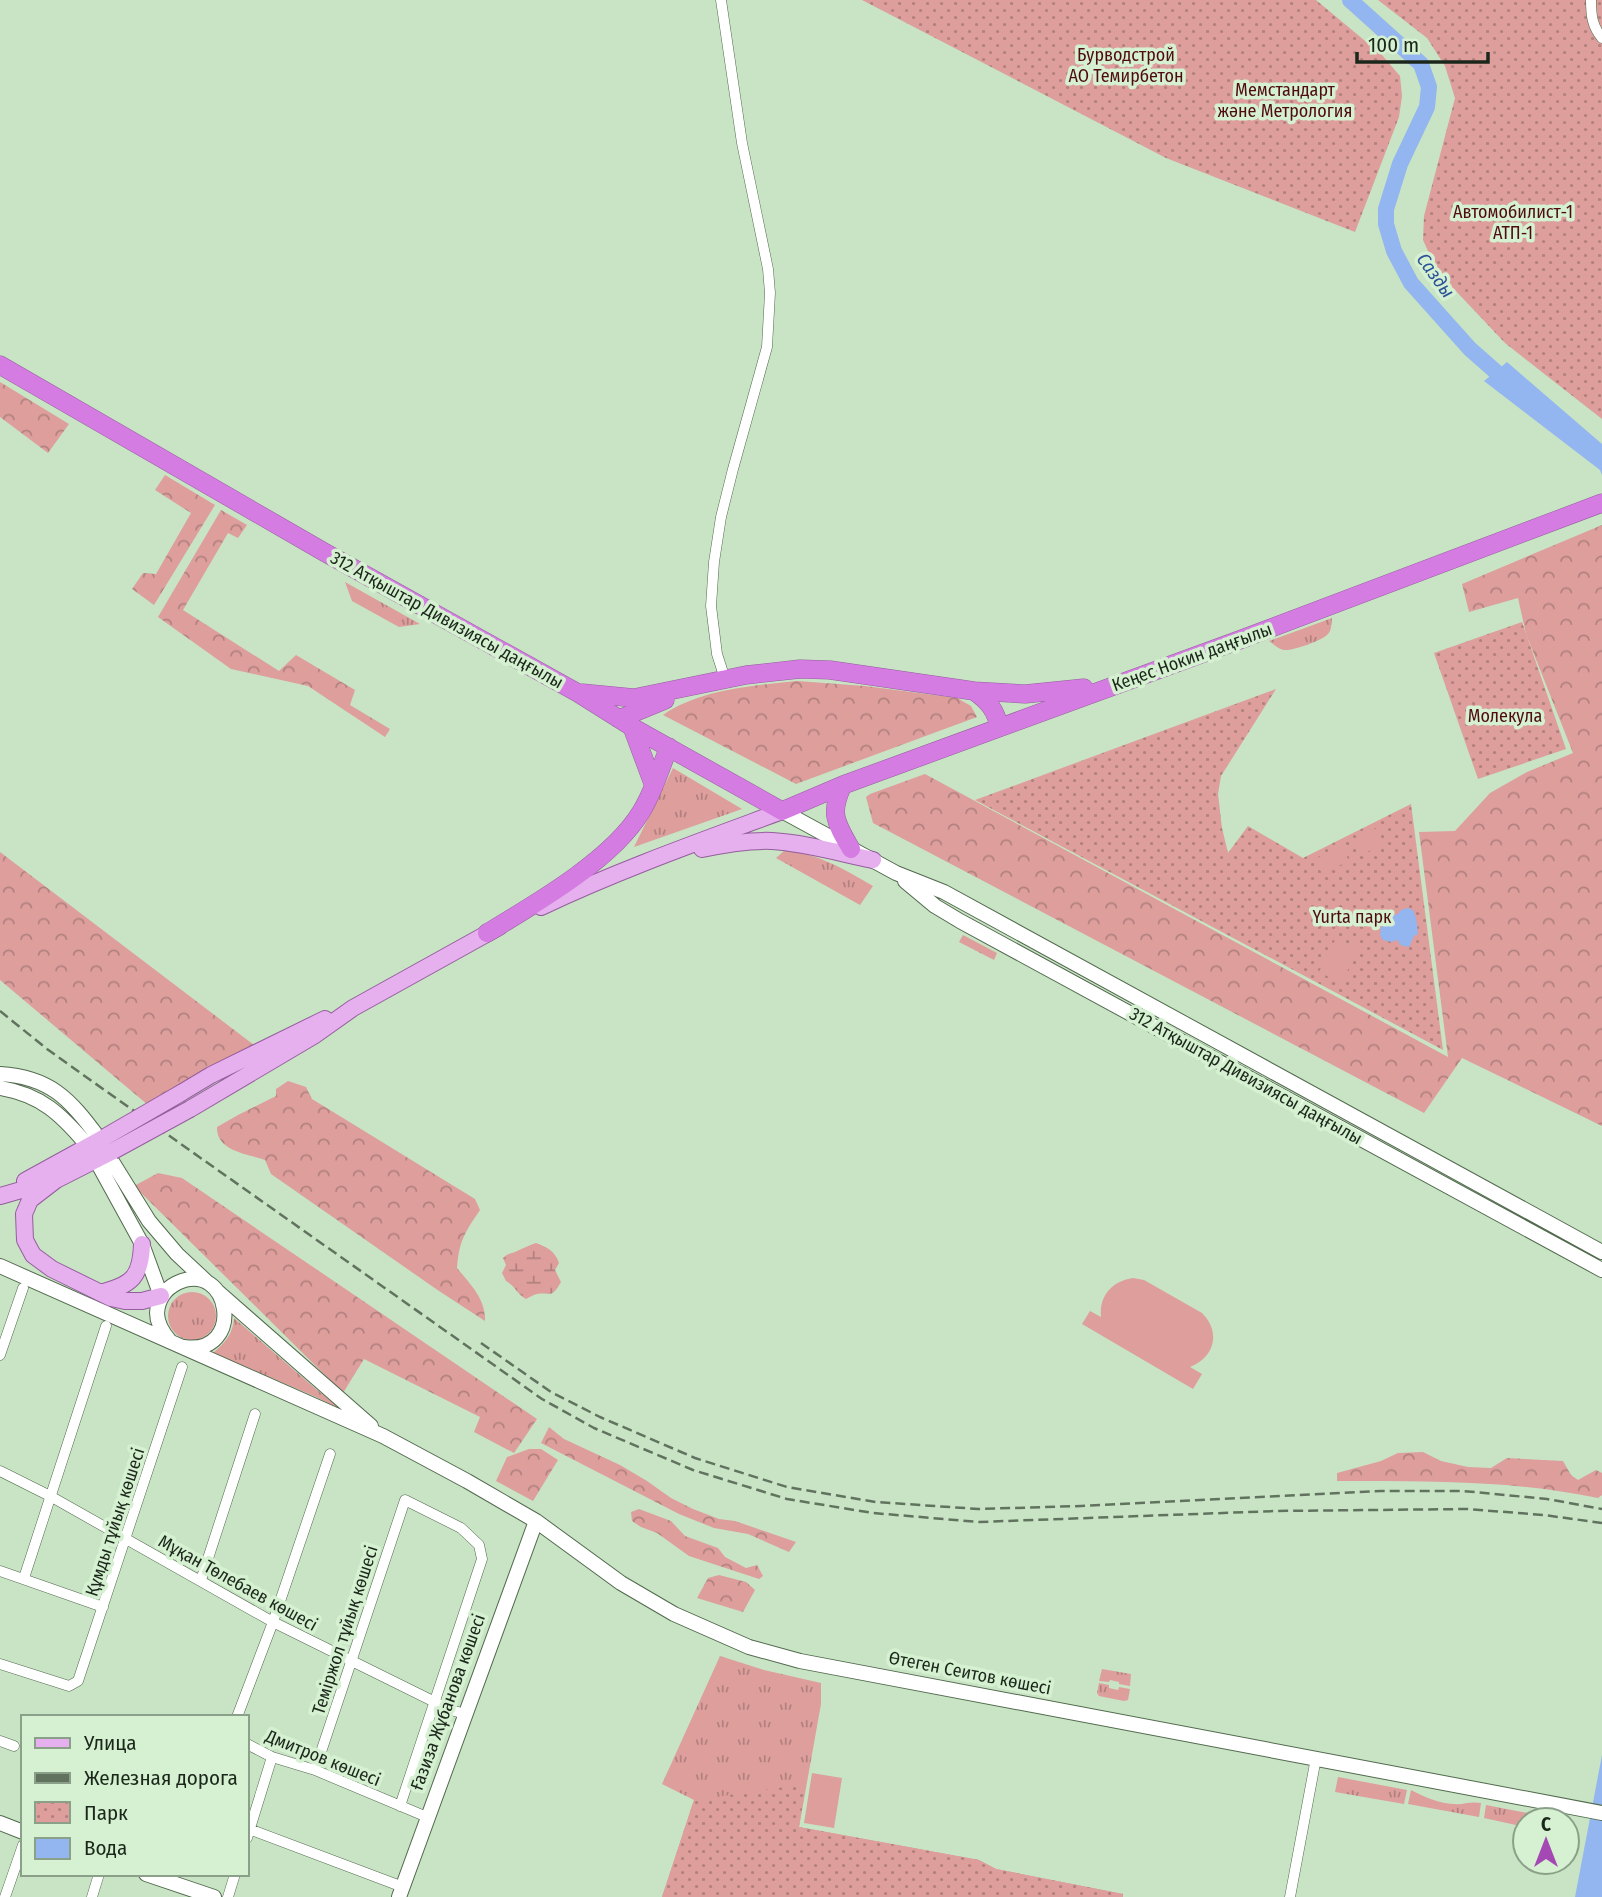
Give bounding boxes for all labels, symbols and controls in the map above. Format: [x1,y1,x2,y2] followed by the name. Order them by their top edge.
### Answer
[1357,21,1488,65] scale bar
[1368,32,1419,58] text: 100 m
[1069,44,1183,87] park label: Бурводстрой АО Темирбетон
[1218,79,1352,122] park label: Мемстандарт және Метрология
[1453,201,1573,244] park label: Автомобилист-1 АТП-1
[1412,248,1460,302] water label: Сазды
[327,547,567,693] street label: 312 Атқыштар Дивизиясы даңғылы
[1109,618,1275,696] street label: Кеңес Нокин даңғылы
[1468,705,1542,727] park label: Молекула
[1313,906,1392,928] park label: Yurta парк
[1126,1003,1366,1149] street label: 312 Атқыштар Дивизиясы даңғылы
[81,1445,149,1599] street label: Құмды тұйық көшесі
[155,1530,321,1636] street label: Мұқан Төлебаев көшесі
[307,1543,383,1717] street label: Теміржол тұйық көшесі
[406,1611,490,1793] street label: Ғазиза Жұбанова көшесі
[887,1646,1053,1700] street label: Өтеген Сеитов көшесі
[21,1715,248,1876] legend
[261,1725,384,1791] street label: Дмитров көшесі
[83,1730,137,1756] text: Улица
[84,1765,238,1791] text: Железная дорога
[84,1800,128,1826] text: Парк
[1511,1806,1581,1876] north arrow
[1541,1813,1551,1836] text: С
[84,1835,127,1861] text: Вода

